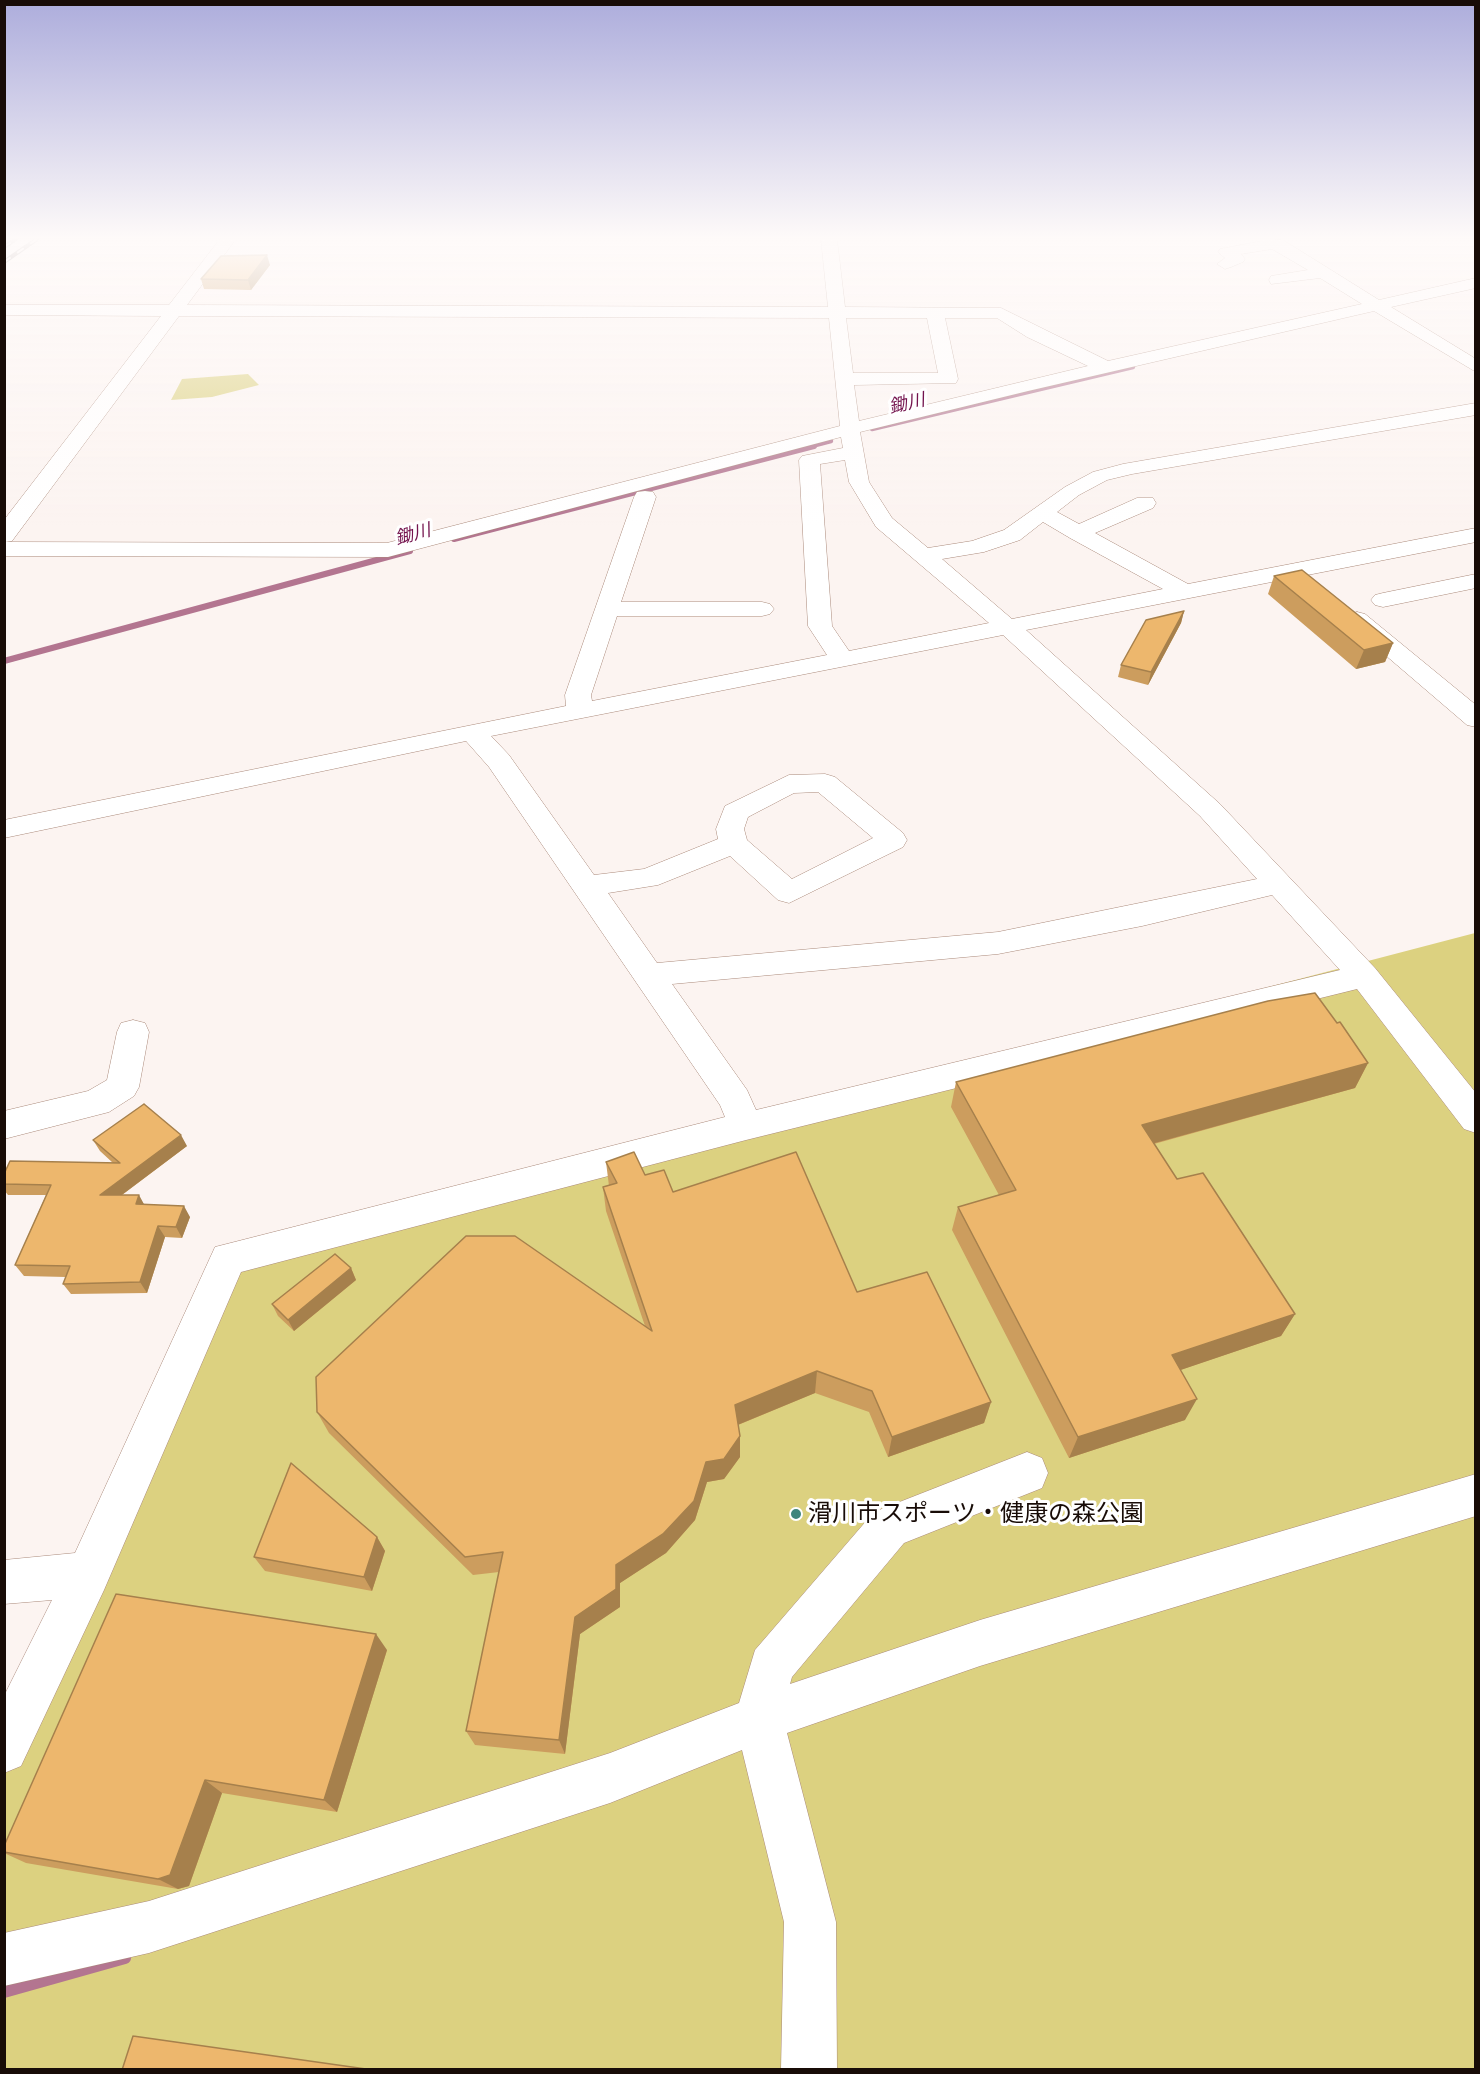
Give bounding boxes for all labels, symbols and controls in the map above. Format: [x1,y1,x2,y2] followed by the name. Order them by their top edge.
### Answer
[887,389,927,419] water label: 鋤川
[393,520,433,550] water label: 鋤川
[808,1500,1144,1528] place label: 滑川市スポーツ・健康の森公園
[789,1507,803,1521] marker: 滑川市スポーツ・健康の森公園

